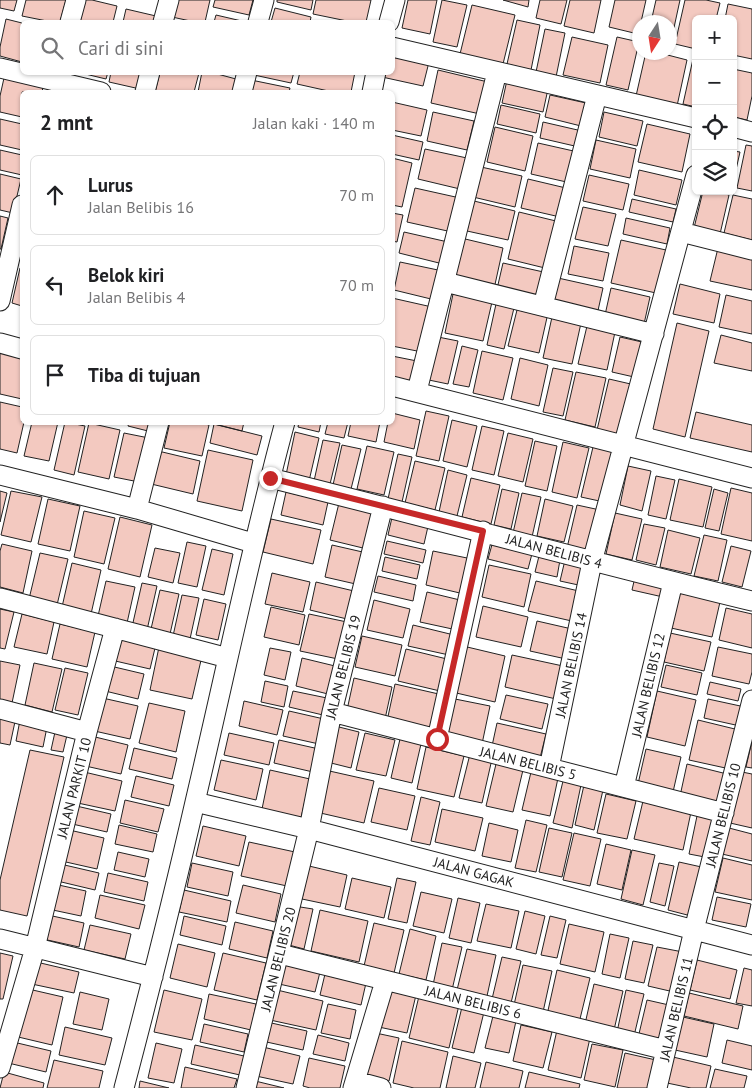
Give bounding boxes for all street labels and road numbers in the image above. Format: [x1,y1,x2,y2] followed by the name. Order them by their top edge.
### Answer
[503,529,604,573] street label: JALAN BELIBIS 4
[551,611,591,720] street label: JALAN BELIBIS 14
[321,613,365,722] street label: JALAN BELIBIS 19
[627,631,669,740] street label: JALAN BELIBIS 12
[53,735,95,841] street label: JALAN PARKIT 10
[477,742,578,784] street label: JALAN BELIBIS 5
[701,761,745,870] street label: JALAN BELIBIS 10
[431,852,517,892] street label: JALAN GAGAK
[256,905,300,1014] street label: JALAN BELIBIS 20
[655,955,697,1064] street label: JALAN BELIBIS 11
[422,981,523,1023] street label: JALAN BELIBIS 6

